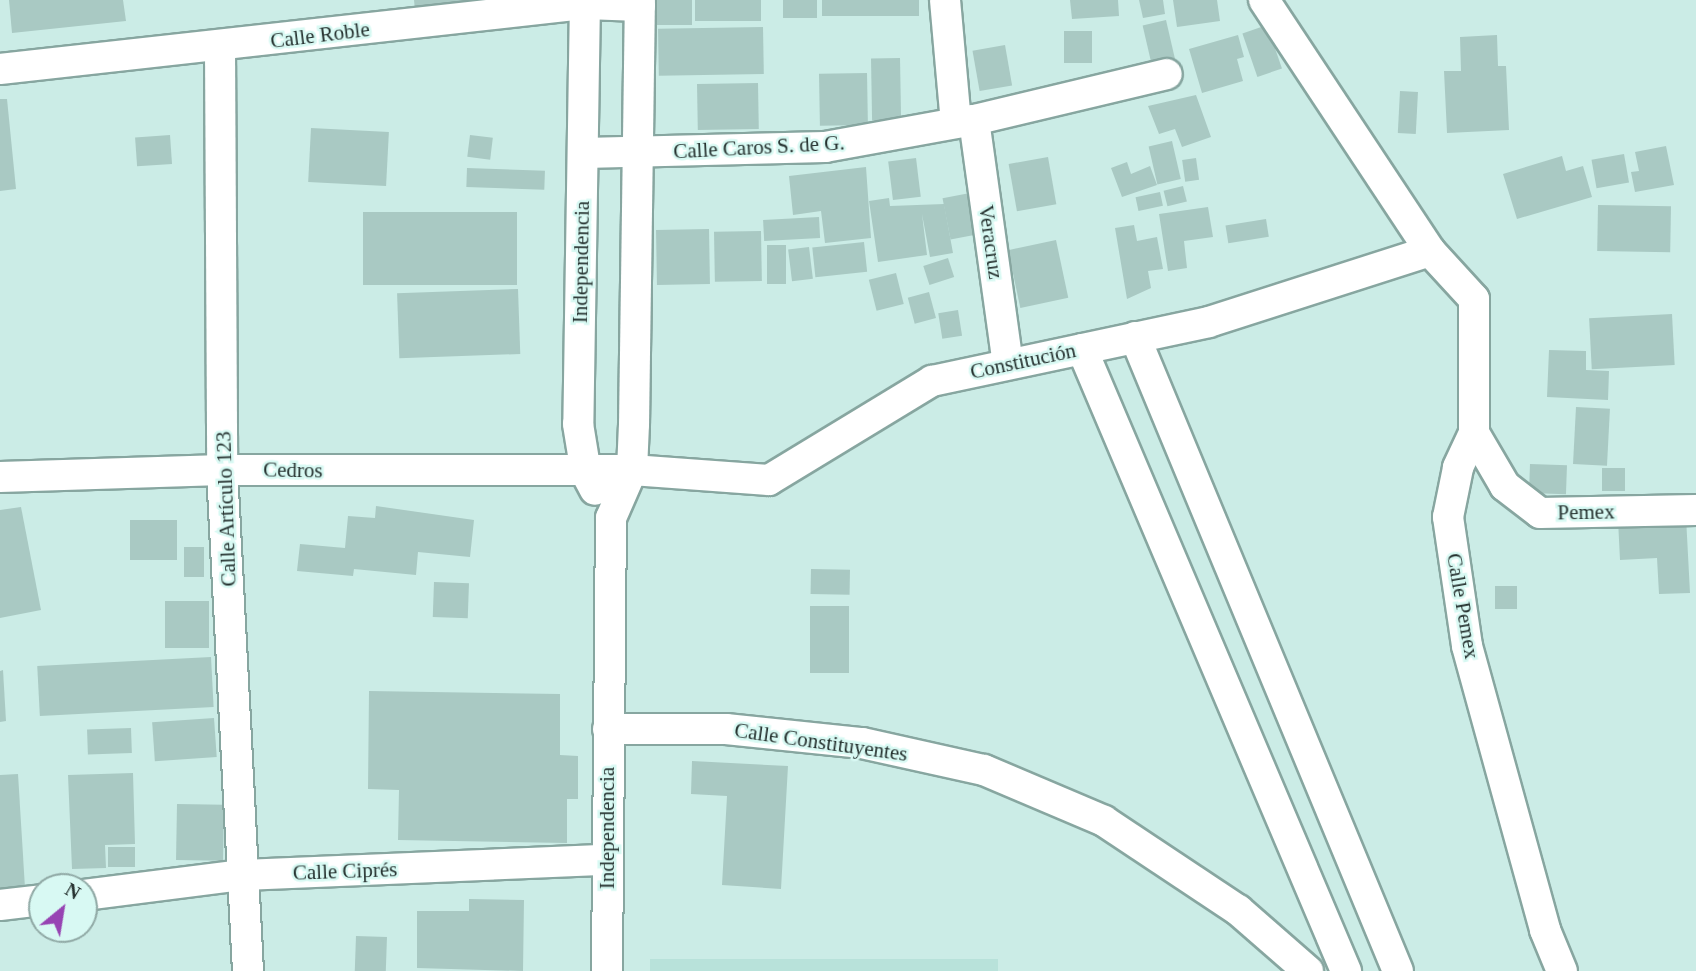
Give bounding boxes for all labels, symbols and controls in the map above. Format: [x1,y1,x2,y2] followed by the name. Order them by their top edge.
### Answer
[269,16,371,54] street label: Calle Roble
[673,130,845,164] street label: Calle Caros S. de G.
[567,201,595,323] street label: Independencia
[973,203,1009,281] street label: Veracruz
[968,338,1078,384] street label: Constitución
[211,430,241,588] street label: Calle Artículo 123
[263,457,323,483] street label: Cedros
[1557,499,1615,525] street label: Pemex
[1441,551,1485,661] street label: Calle Pemex
[733,717,909,767] street label: Calle Constituyentes
[594,767,620,889] street label: Independencia
[292,857,398,885] street label: Calle Ciprés
[28,873,98,943] north arrow
[62,879,84,904] text: N

